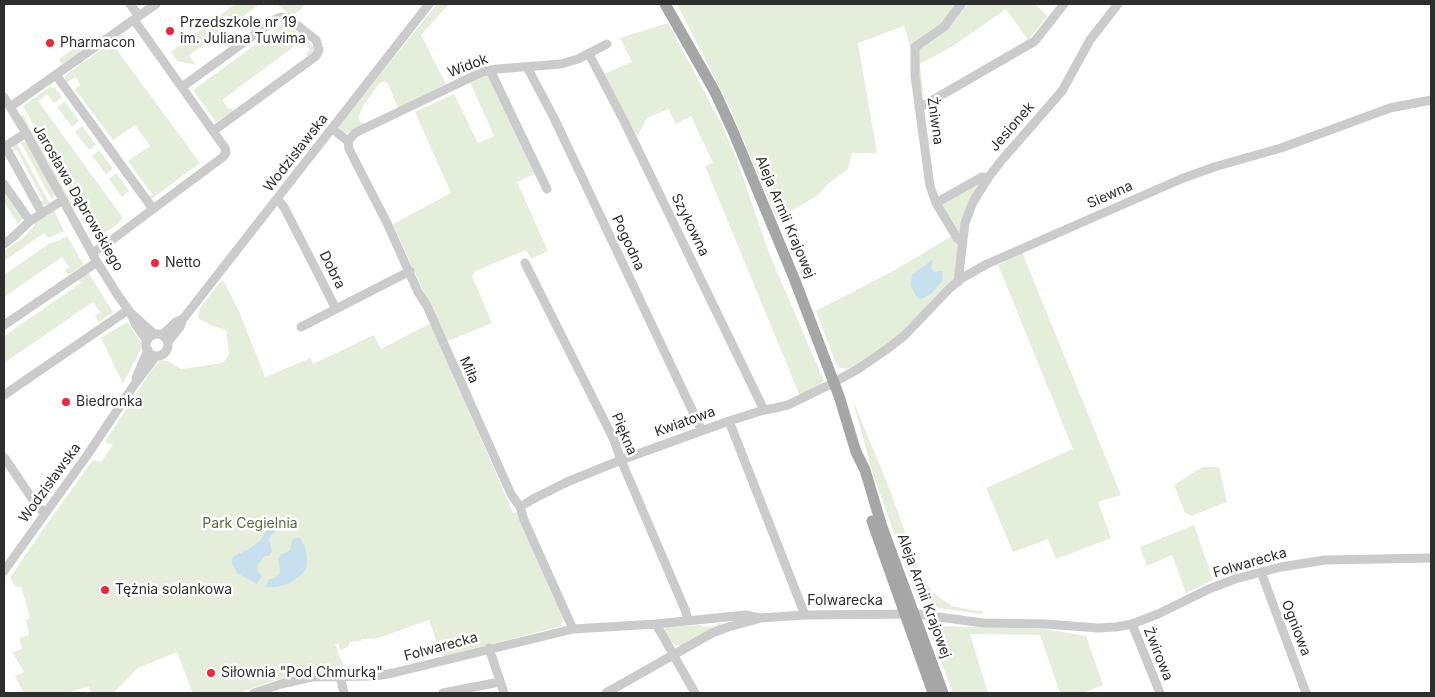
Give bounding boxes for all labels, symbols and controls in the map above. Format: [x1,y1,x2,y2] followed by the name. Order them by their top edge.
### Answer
[180,15,306,48] place label: Przedszkole nr 19 im. Juliana Tuwima
[164,25,176,37] marker: Przedszkole nr 19 im. Juliana Tuwima
[60,35,135,51] place label: Pharmacon
[44,37,56,49] marker: Pharmacon
[445,51,491,81] street label: Widok
[923,96,947,146] street label: Żniwna
[986,99,1038,155] street label: Jesionek
[260,111,332,195] street label: Wodzisławska
[29,122,127,274] street label: Jarosława Dąbrowskiego
[752,153,818,281] street label: Aleja Armii Krajowej
[1085,178,1135,212] street label: Siewna
[668,191,712,259] street label: Szykowna
[608,213,648,273] street label: Pogodna
[315,248,349,292] street label: Dobra
[165,255,201,271] place label: Netto
[149,257,161,269] marker: Netto
[456,354,482,386] street label: Miła
[76,394,143,410] place label: Biedronka
[60,396,72,408] marker: Biedronka
[652,403,718,441] street label: Kwiatowa
[608,410,640,458] street label: Piękna
[16,440,84,526] street label: Wodzisławska
[202,516,298,532] park label: Park Cegielnia
[894,531,954,661] street label: Aleja Armii Krajowej
[1211,545,1289,581] street label: Folwarecka
[115,582,232,598] place label: Tężnia solankowa
[99,584,111,596] marker: Tężnia solankowa
[807,593,883,609] street label: Folwarecka
[1278,598,1314,658] street label: Ogniowa
[1140,625,1176,683] street label: Żwirowa
[402,629,480,665] street label: Folwarecka
[221,665,383,681] place label: Siłownia "Pod Chmurką"
[205,667,217,679] marker: Siłownia "Pod Chmurką"

